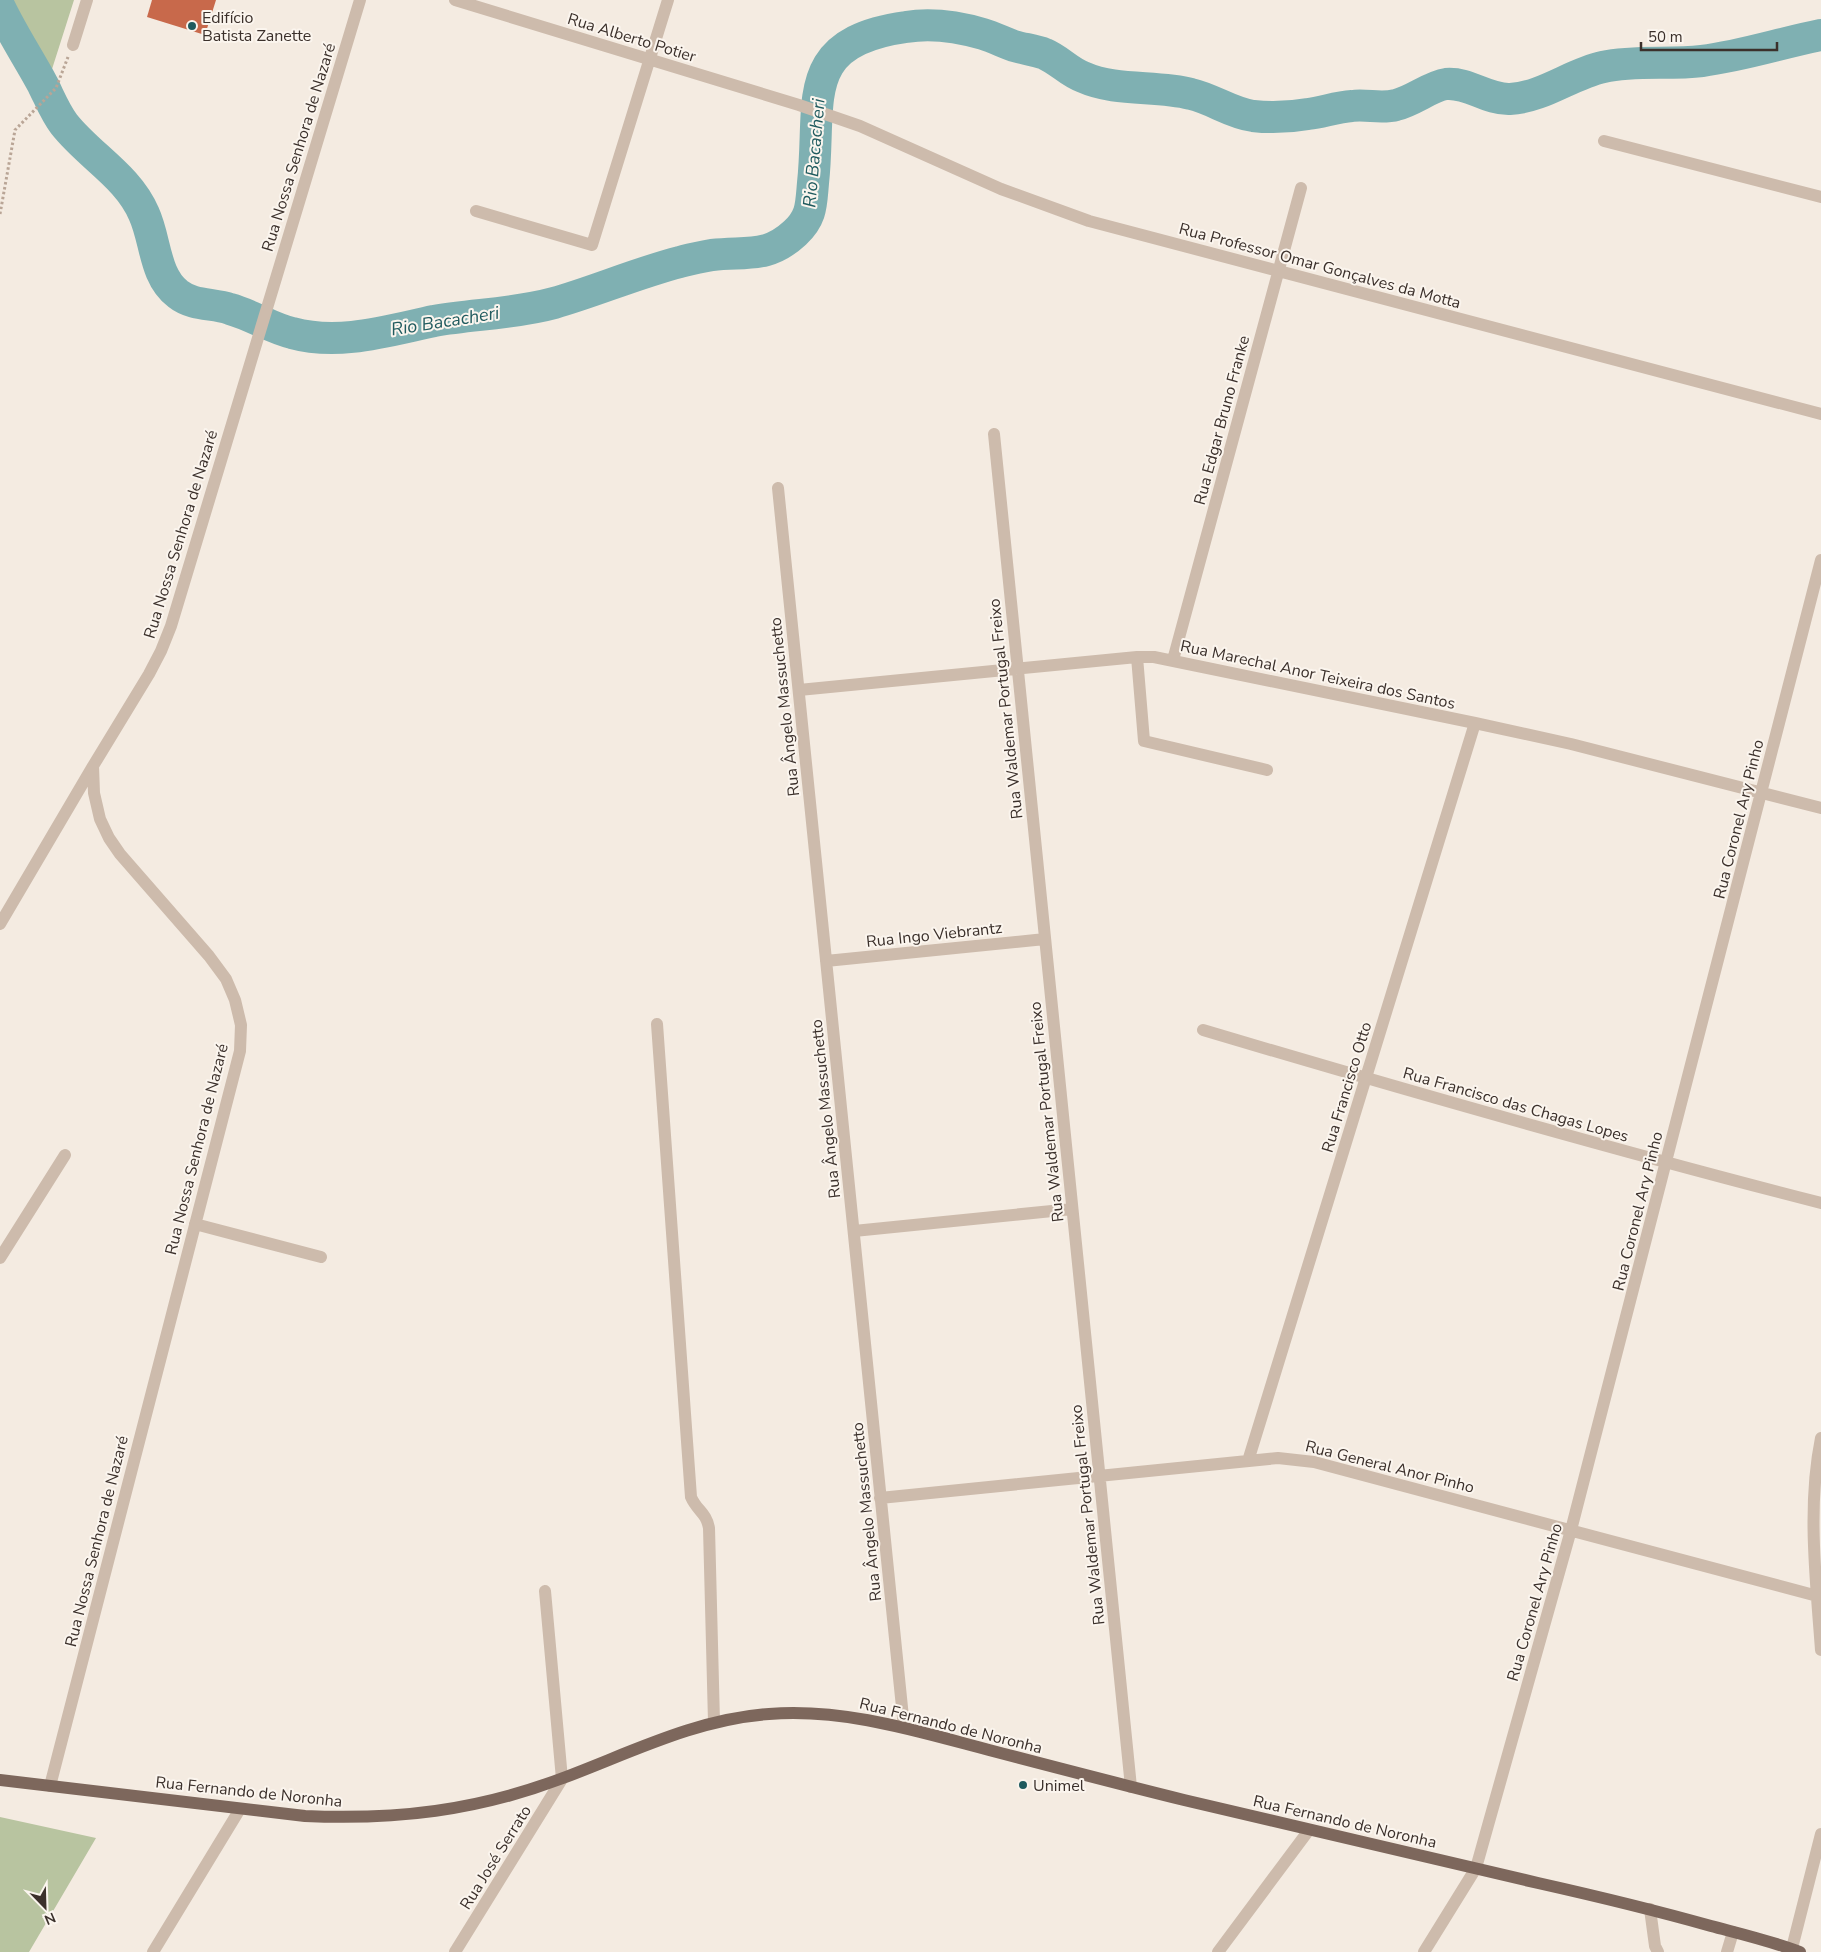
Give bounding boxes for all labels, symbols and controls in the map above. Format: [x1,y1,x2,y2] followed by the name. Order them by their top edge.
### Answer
[202,7,311,47] place label: Edifício Batista Zanette
[565,8,699,68] street label: Rua Alberto Potier
[186,20,198,32] marker: Edifício Batista Zanette
[1641,20,1777,52] scale bar
[1648,27,1683,47] text: 50 m
[257,40,341,254] street label: Rua Nossa Senhora de Nazaré
[797,97,831,208] water label: Rio Bacacheri
[1176,218,1463,314] street label: Rua Professor Omar Gonçalves da Motta
[389,300,502,341] water label: Rio Bacacheri
[1189,333,1255,507] street label: Rua Edgar Bruno Franke
[139,427,223,641] street label: Rua Nossa Senhora de Nazaré
[983,597,1029,820] street label: Rua Waldemar Portugal Freixo
[765,616,805,798] street label: Rua Ângelo Massuchetto
[1178,635,1457,715] street label: Rua Marechal Anor Teixeira dos Santos
[1709,737,1769,901] street label: Rua Coronel Ary Pinho
[865,917,1003,953] street label: Rua Ingo Viebrantz
[1024,1000,1070,1223] street label: Rua Waldemar Portugal Freixo
[806,1018,846,1200] street label: Rua Ângelo Massuchetto
[1317,1019,1377,1155] street label: Rua Francisco Otto
[160,1041,234,1257] street label: Rua Nossa Senhora de Nazaré
[1400,1062,1631,1148] street label: Rua Francisco das Chagas Lopes
[1608,1129,1668,1293] street label: Rua Coronel Ary Pinho
[1065,1403,1111,1626] street label: Rua Waldemar Portugal Freixo
[847,1421,887,1603] street label: Rua Ângelo Massuchetto
[60,1433,134,1649] street label: Rua Nossa Senhora de Nazaré
[1303,1435,1477,1499] street label: Rua General Anor Pinho
[1502,1521,1568,1684] street label: Rua Coronel Ary Pinho
[857,1693,1045,1759] street label: Rua Fernando de Noronha
[154,1771,343,1813] street label: Rua Fernando de Noronha
[1033,1775,1085,1797] place label: Unimel
[1017,1779,1029,1791] marker: Unimel
[1251,1790,1439,1854] street label: Rua Fernando de Noronha
[455,1801,537,1914] street label: Rua José Serrato
[20,1882,70,1932] north arrow
[41,1908,58,1929] text: N

